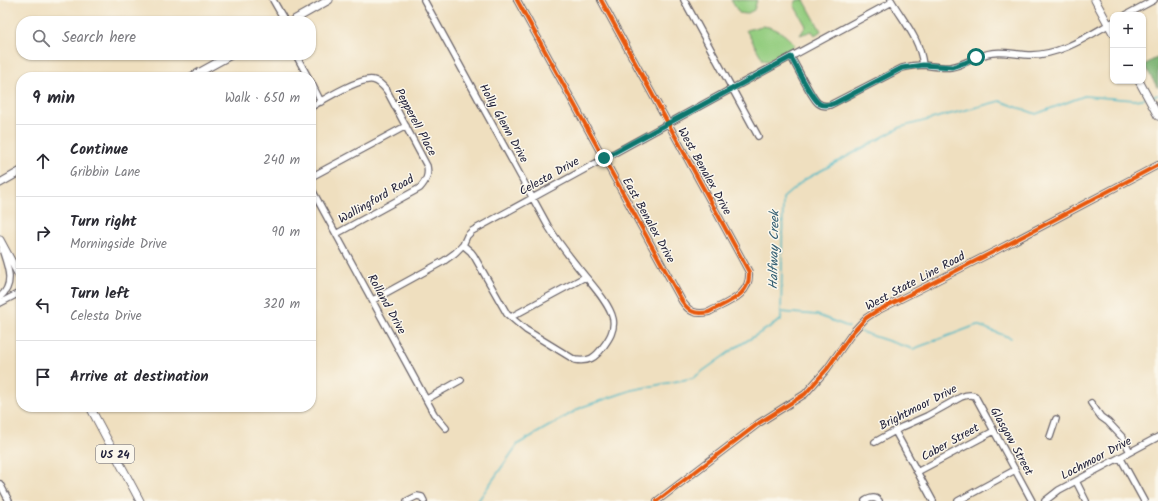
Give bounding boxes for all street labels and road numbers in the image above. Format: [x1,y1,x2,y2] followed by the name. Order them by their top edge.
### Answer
[474,80,534,167] street label: Holly Glenn Drive
[390,85,442,160] street label: Pepperell Place
[673,124,737,219] street label: West Benalex Drive
[516,152,583,201] street label: Celesta Drive
[335,170,419,229] street label: Wallingford Road
[617,174,680,267] street label: East Benalex Drive
[862,247,970,316] street label: West State Line Road
[362,271,411,338] street label: Rolland Drive
[876,379,961,435] street label: Brightmoor Drive
[985,404,1038,479] street label: Glasgow Street
[918,419,983,466] street label: Caber Street
[1057,431,1136,485] street label: Lochmoor Drive
[96,445,134,463] road number: US 24

